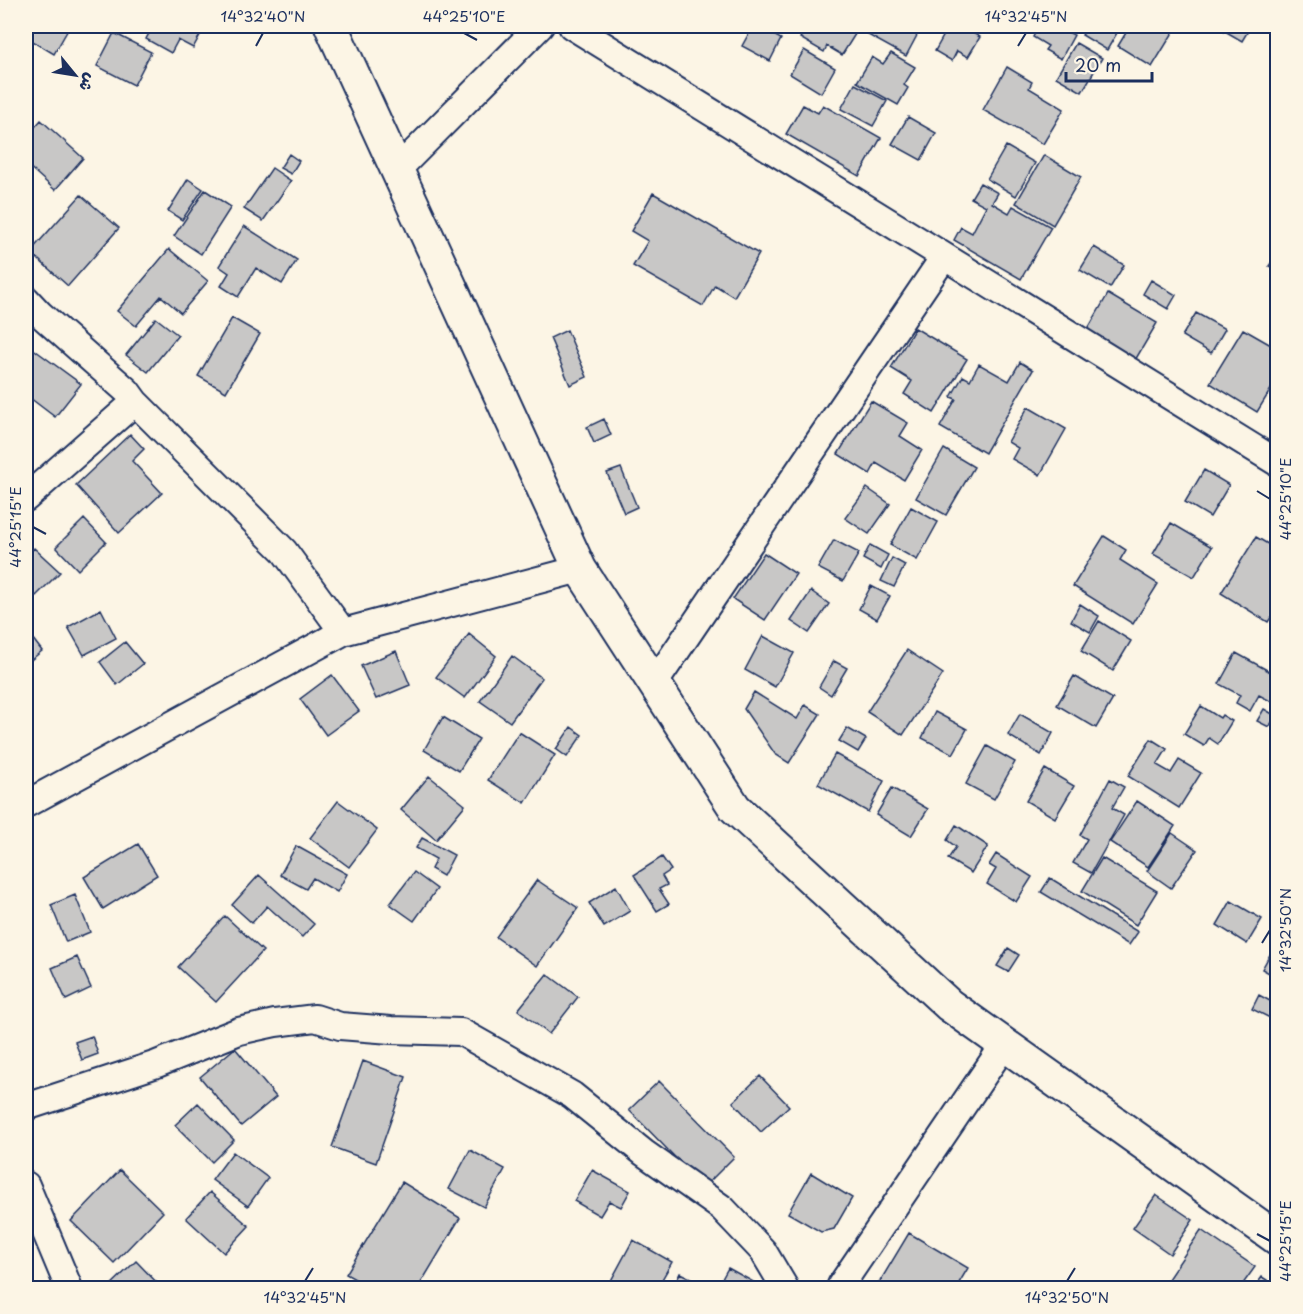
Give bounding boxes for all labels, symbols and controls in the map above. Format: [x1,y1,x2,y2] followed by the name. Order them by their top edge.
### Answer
[221,4,305,27] text: 14°32'40"N
[423,4,505,27] text: 44°25'10"E
[984,4,1068,27] text: 14°32'45"N
[45,45,105,105] north arrow
[1066,45,1152,83] scale bar
[1075,51,1121,78] text: 20 m
[74,69,104,97] text: ش
[1273,458,1296,540] text: 44°25'10"E
[3,486,26,568] text: 44°25'15"E
[1273,888,1296,972] text: 14°32'50"N
[1273,1200,1296,1282] text: 44°25'15"E
[263,1285,347,1308] text: 14°32'45"N
[1025,1285,1109,1308] text: 14°32'50"N

